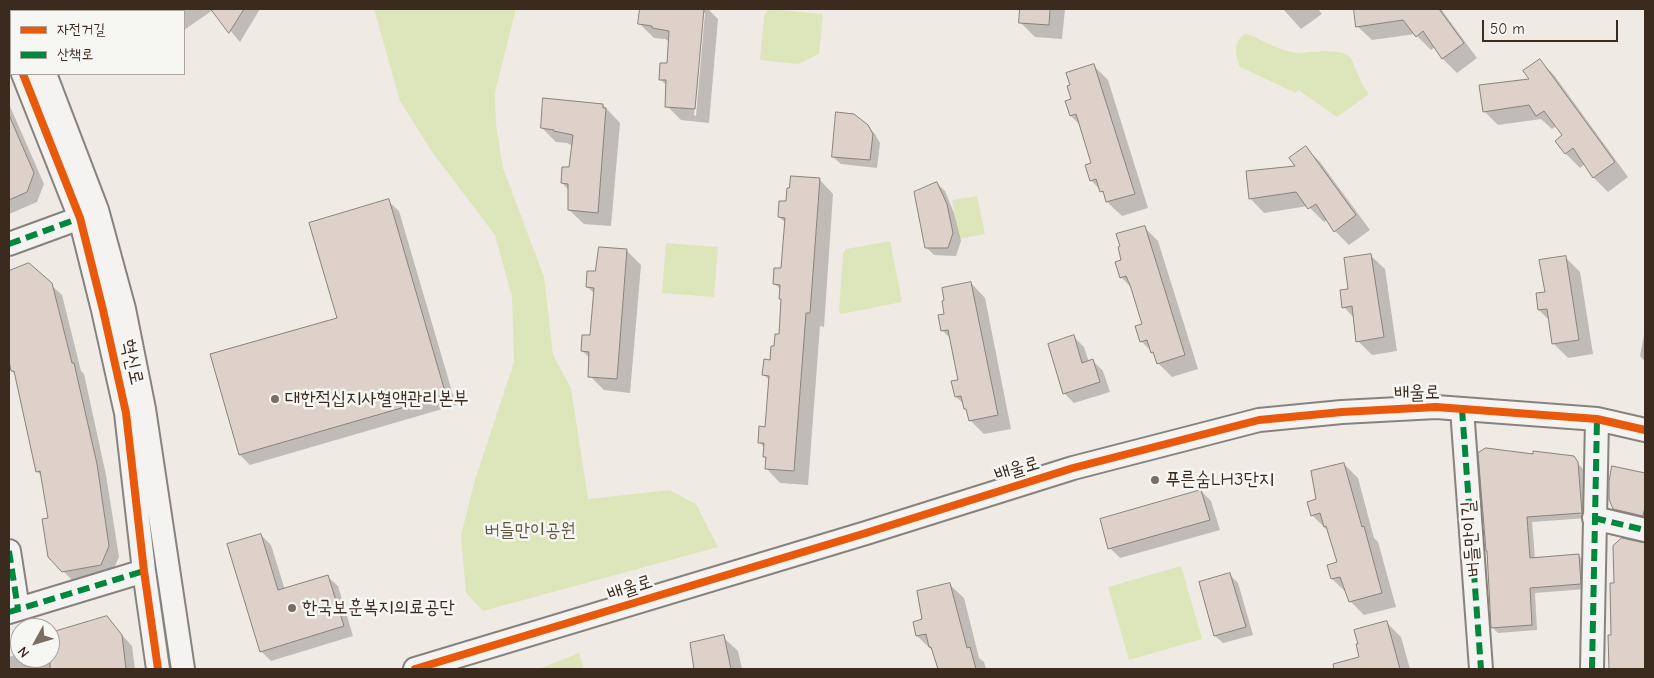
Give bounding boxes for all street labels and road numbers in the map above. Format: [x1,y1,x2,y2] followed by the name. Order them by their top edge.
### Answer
[116,337,148,387] street label: 혁신로
[1394,381,1440,405] street label: 배울로
[992,451,1042,487] street label: 배울로
[1457,500,1485,578] street label: 버들만이길
[605,570,655,606] street label: 배울로

